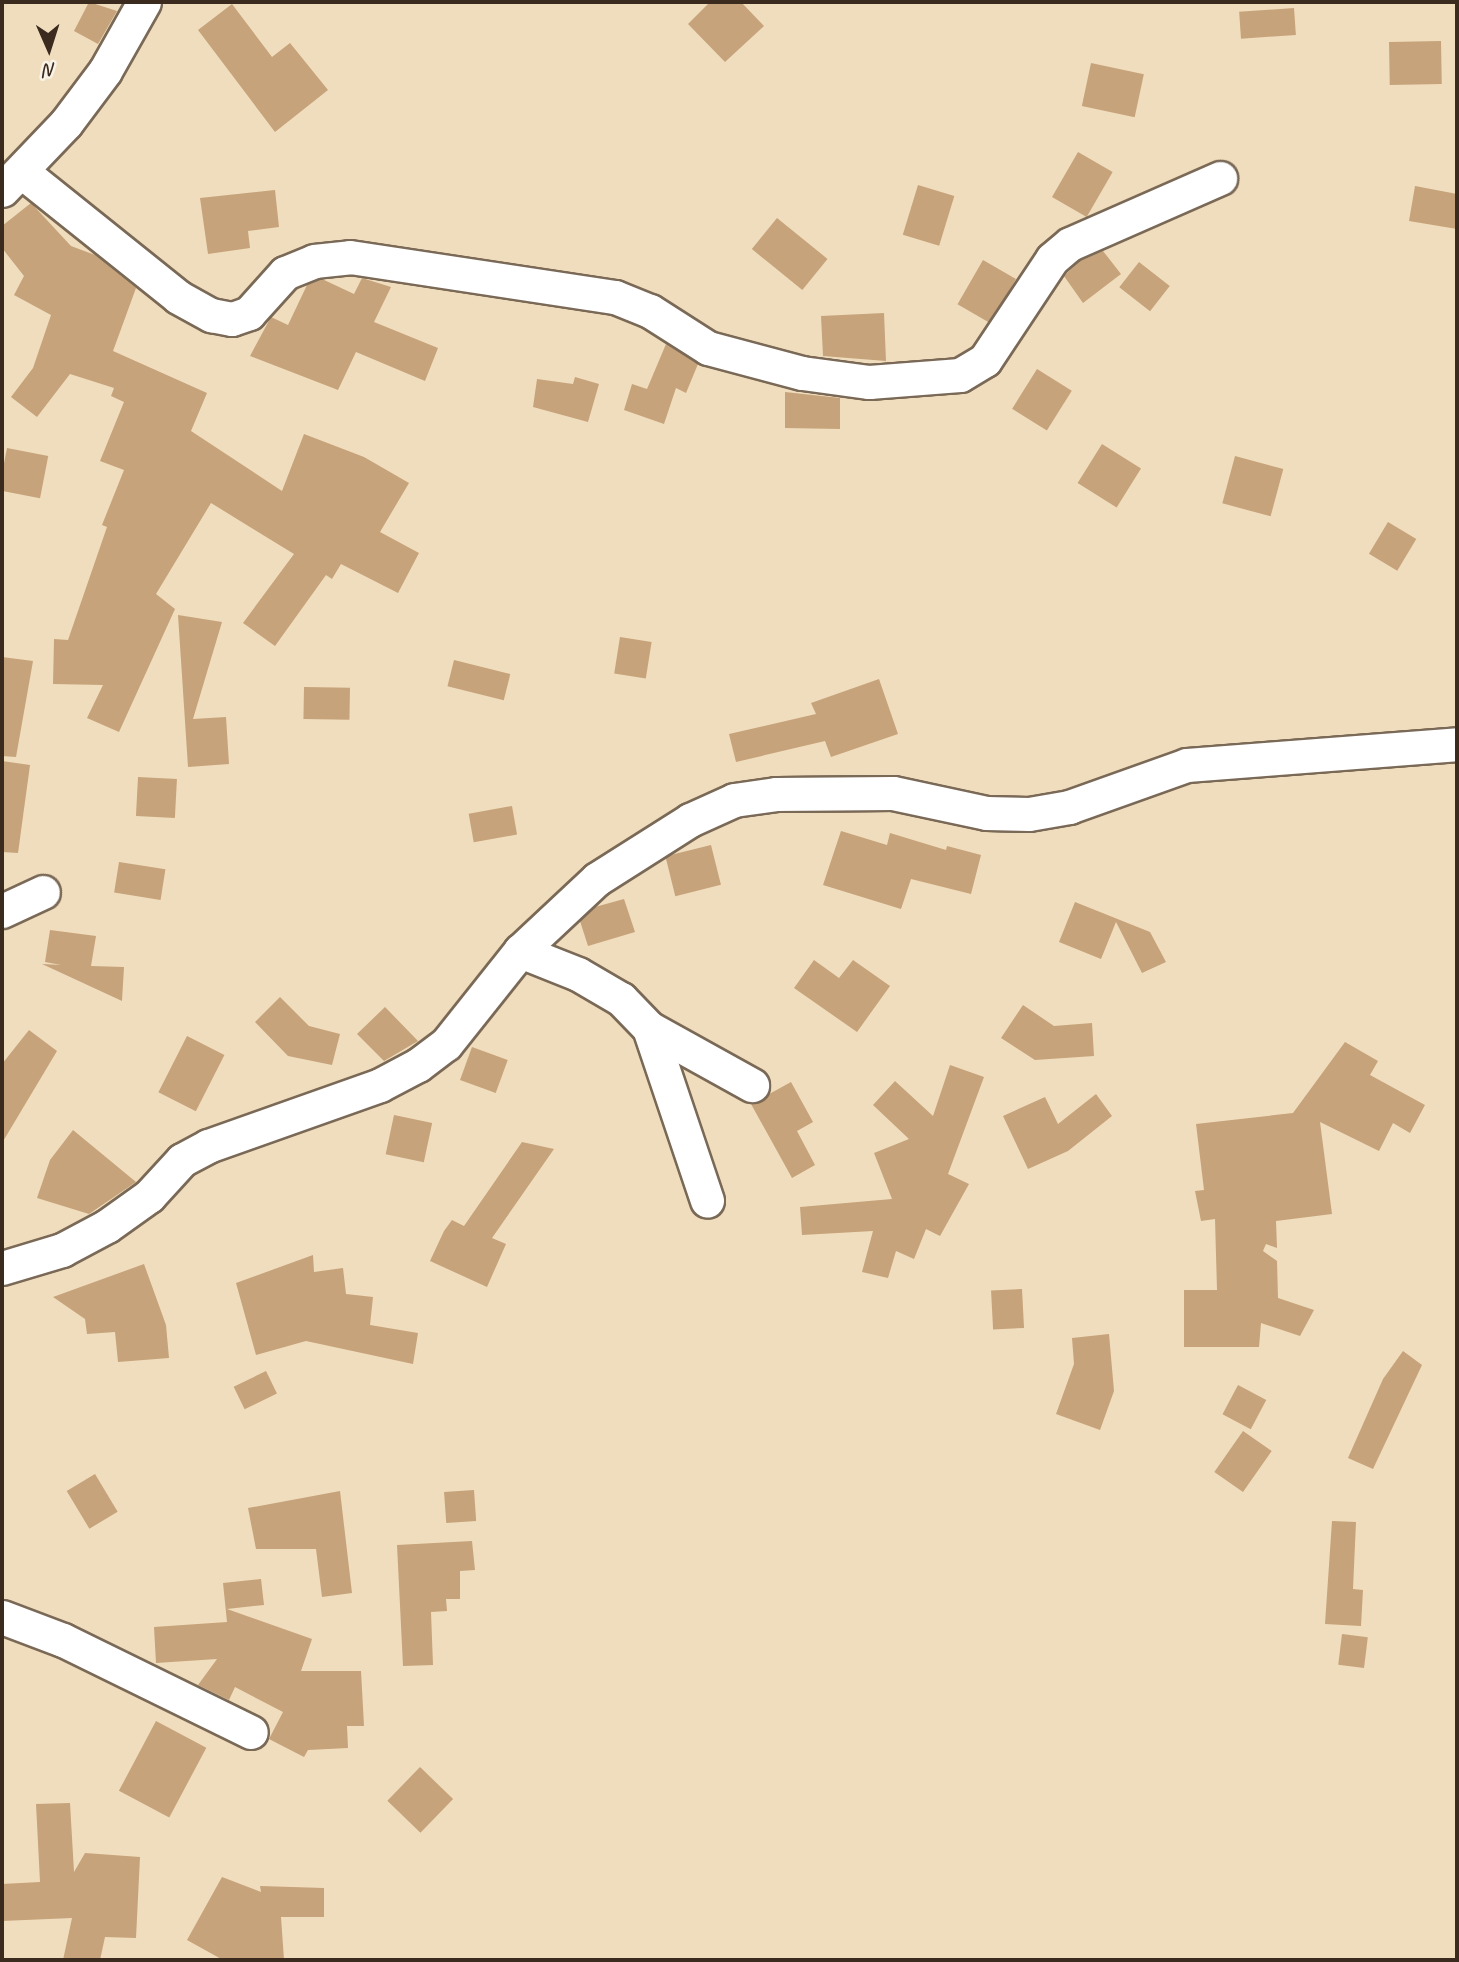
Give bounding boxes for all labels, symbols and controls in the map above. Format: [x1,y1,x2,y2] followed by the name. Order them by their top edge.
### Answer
[14,14,84,84] north arrow
[44,58,57,82] text: N

